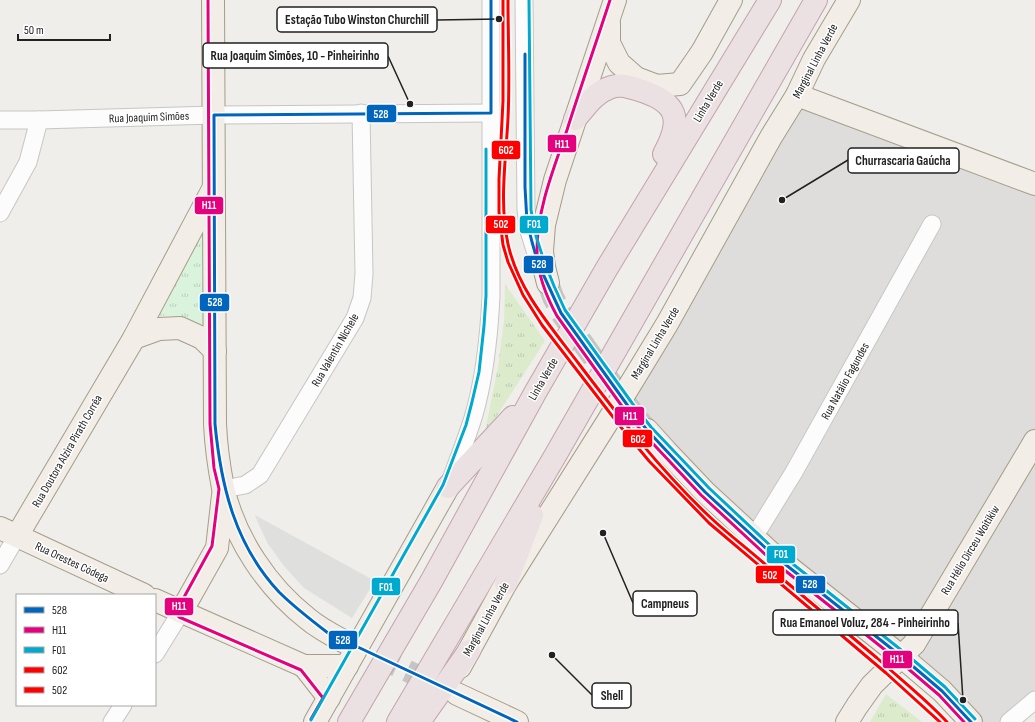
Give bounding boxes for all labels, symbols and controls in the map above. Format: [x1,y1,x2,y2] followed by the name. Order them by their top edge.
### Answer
[277,7,437,32] callout: Estação Tubo Winston Churchill
[285,12,429,28] text: Estação Tubo Winston Churchill
[18,16,110,42] scale bar
[790,21,841,101] street label: Marginal Linha Verde
[24,23,44,38] text: 50 m
[203,43,388,68] callout: Rua Joaquim Simões, 10 - Pinheirinho
[211,48,380,64] text: Rua Joaquim Simões, 10 - Pinheirinho
[690,77,727,125] street label: Linha Verde
[366,104,397,123] line badge: 528
[374,108,388,121] text: 528
[109,109,189,126] street label: Rua Joaquim Simões
[547,134,577,153] line badge: H11
[555,138,570,151] text: H11
[491,140,521,160] line badge: 602
[498,144,514,157] text: 602
[848,148,959,173] callout: Churrascaria Gaúcha
[855,153,951,169] text: Churrascaria Gaúcha
[194,196,224,215] line badge: H11
[202,199,217,212] text: H11
[485,215,516,234] line badge: 502
[519,215,549,234] line badge: F01
[494,218,509,231] text: 502
[527,218,542,231] text: F01
[523,255,554,274] line badge: 528
[532,258,546,271] text: 528
[199,293,230,312] line badge: 528
[208,296,222,309] text: 528
[628,304,683,382] street label: Marginal Linha Verde
[308,311,363,390] street label: Rua Valentin Nichele
[818,340,873,422] street label: Rua Natálio Fagundes
[525,355,562,403] street label: Linha Verde
[29,392,106,510] street label: Rua Doutora Alzira Pirath Corrêa
[614,406,645,426] line badge: H11
[623,410,638,423] text: H11
[622,429,653,448] line badge: 602
[630,433,646,446] text: 602
[938,503,1003,598] street label: Rua Hélio Dirceu Woitikiw
[32,539,111,586] street label: Rua Orestes Códega
[766,545,796,564] line badge: F01
[774,548,789,561] text: F01
[755,565,785,584] line badge: 502
[763,569,778,582] text: 502
[795,575,826,594] line badge: 528
[371,577,401,596] line badge: F01
[803,578,817,591] text: 528
[460,580,513,659] street label: Marginal Linha Verde
[379,581,394,594] text: F01
[633,591,697,616] callout: Campneus
[16,594,156,706] legend
[641,596,689,612] text: Campneus
[164,597,194,616] line badge: H11
[172,600,187,613] text: H11
[52,603,67,618] text: 528
[773,610,958,635] callout: Rua Emanoel Voluz, 284 - Pinheirinho
[780,615,950,631] text: Rua Emanoel Voluz, 284 - Pinheirinho
[52,623,67,638] text: H11
[328,630,358,650] line badge: 528
[336,634,350,647] text: 528
[52,643,67,658] text: F01
[882,650,913,669] line badge: H11
[890,653,905,666] text: H11
[52,663,68,678] text: 602
[52,683,67,698] text: 502
[592,683,631,708] callout: Shell
[601,688,624,704] text: Shell

